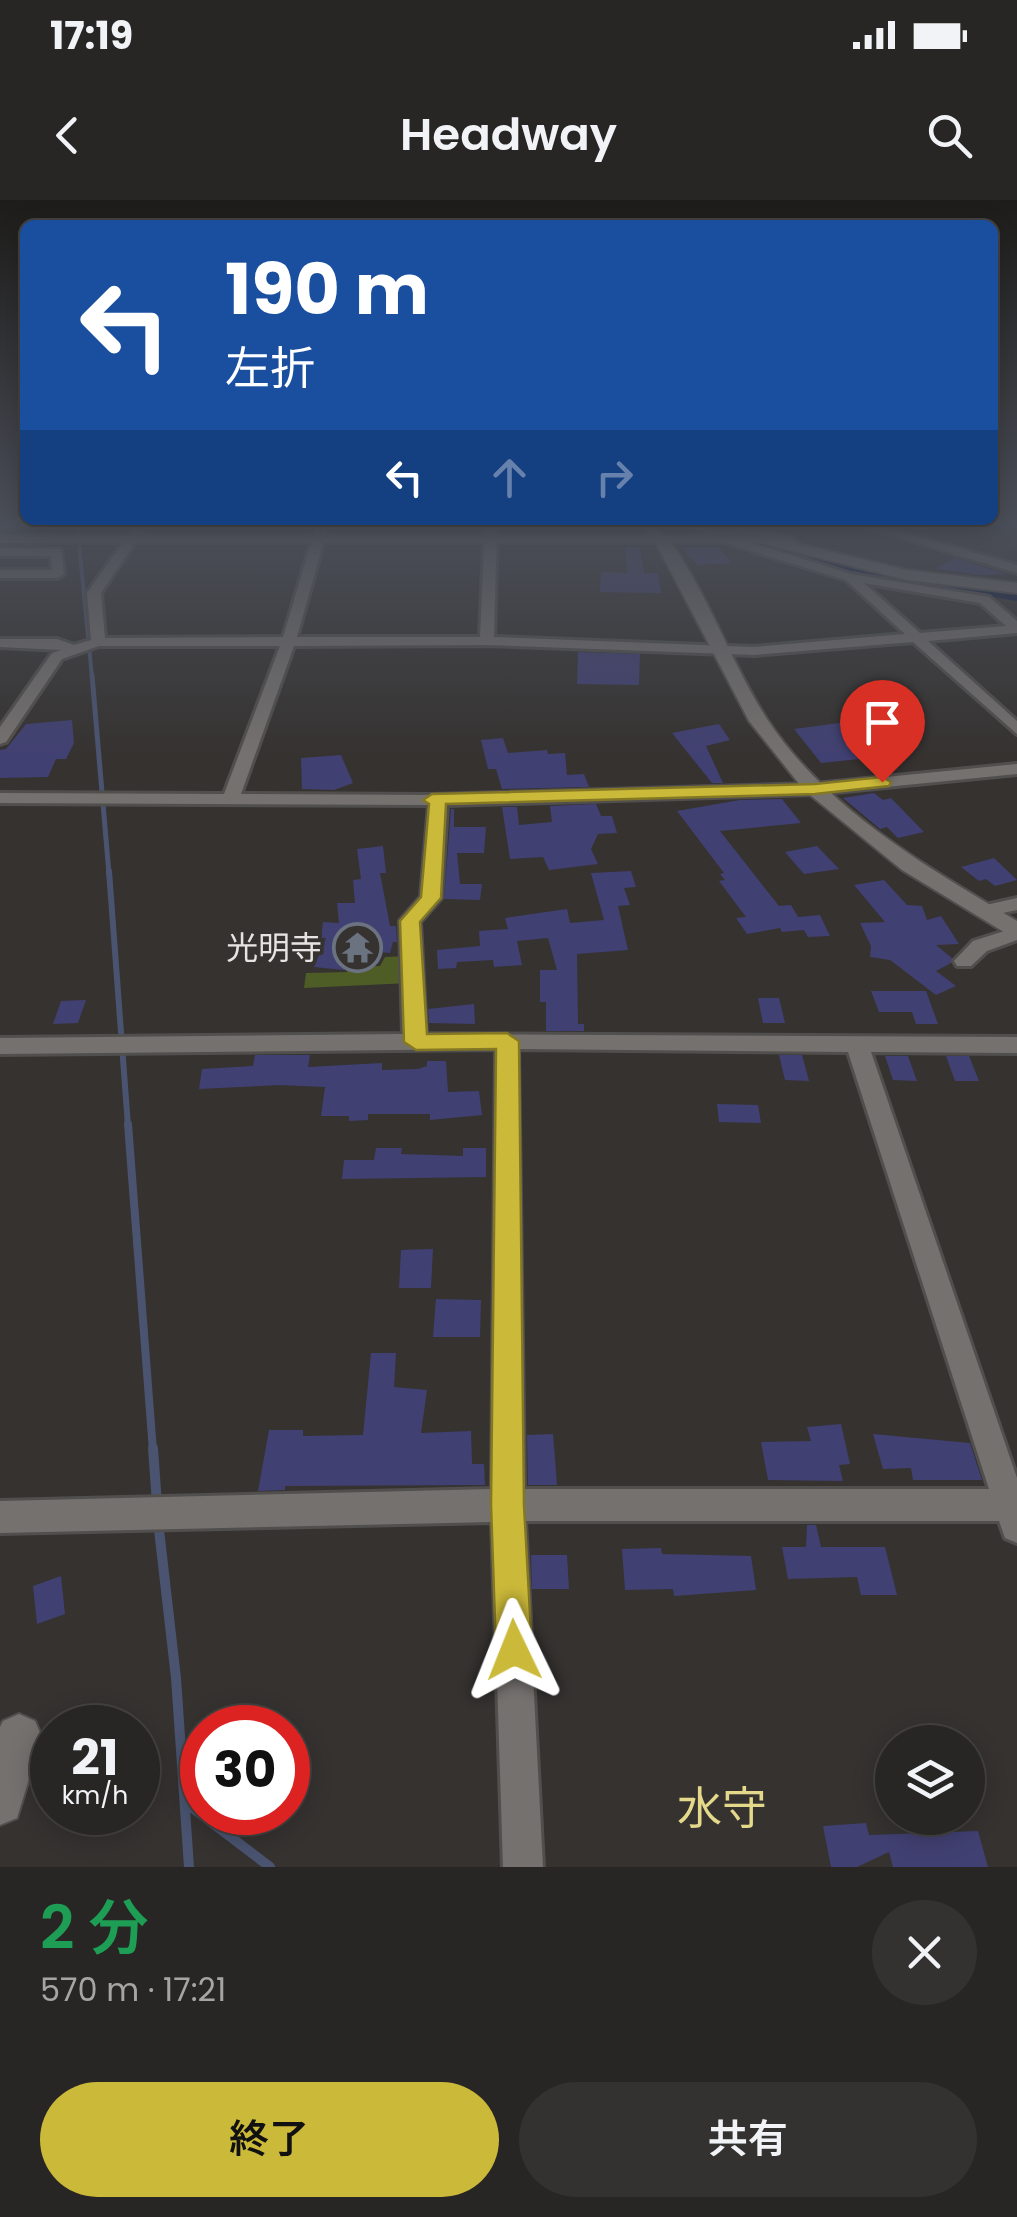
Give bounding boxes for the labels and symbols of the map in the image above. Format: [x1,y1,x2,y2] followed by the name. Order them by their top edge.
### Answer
[840,680,925,783] pin
[331,922,383,974] temple icon: 光明寺
[226,925,322,970] place label: 光明寺
[462,1598,566,1702] position arrow
[180,1705,310,1835] speed limit sign: 30
[677,1777,767,1840] district label: 水守

